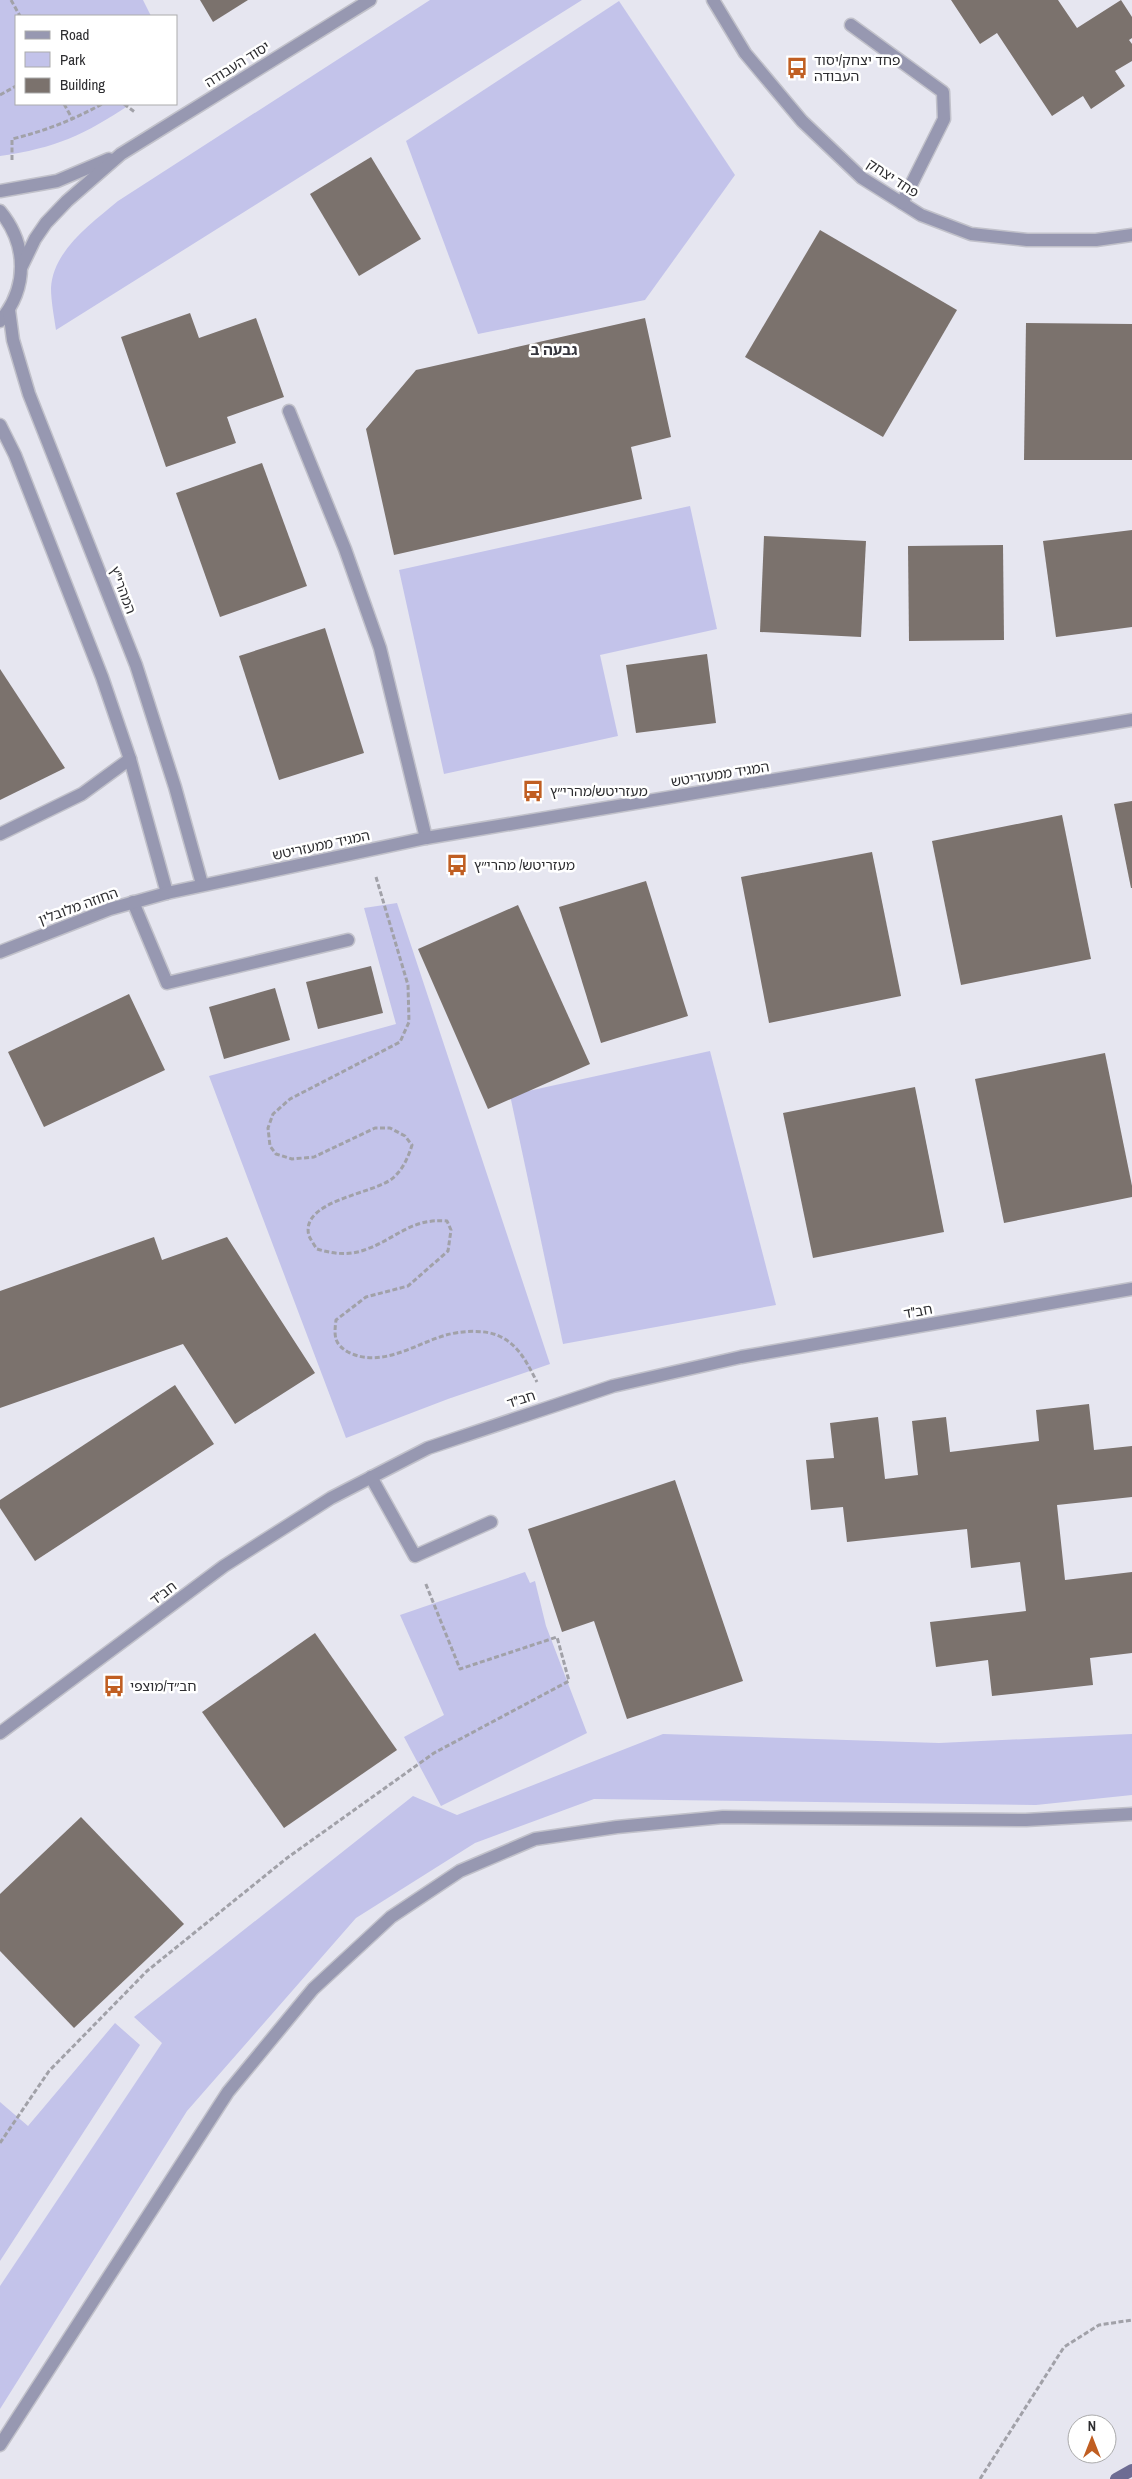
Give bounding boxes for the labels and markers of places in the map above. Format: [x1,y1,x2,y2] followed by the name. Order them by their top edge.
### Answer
[814,51,900,85] place label: פחד יצחק/יסוד העבודה
[784,55,810,81] bus stop icon: פחד יצחק/יסוד העבודה
[520,778,546,804] bus stop icon: מעזריטש/מהרי״ץ
[550,782,648,800] place label: מעזריטש/מהרי״ץ
[444,852,470,878] bus stop icon: מעזריטש/ מהרי״ץ
[474,856,575,874] place label: מעזריטש/ מהרי״ץ
[101,1673,127,1699] bus stop icon: חב״ד/מוצפי
[130,1677,197,1695] place label: חב״ד/מוצפי

